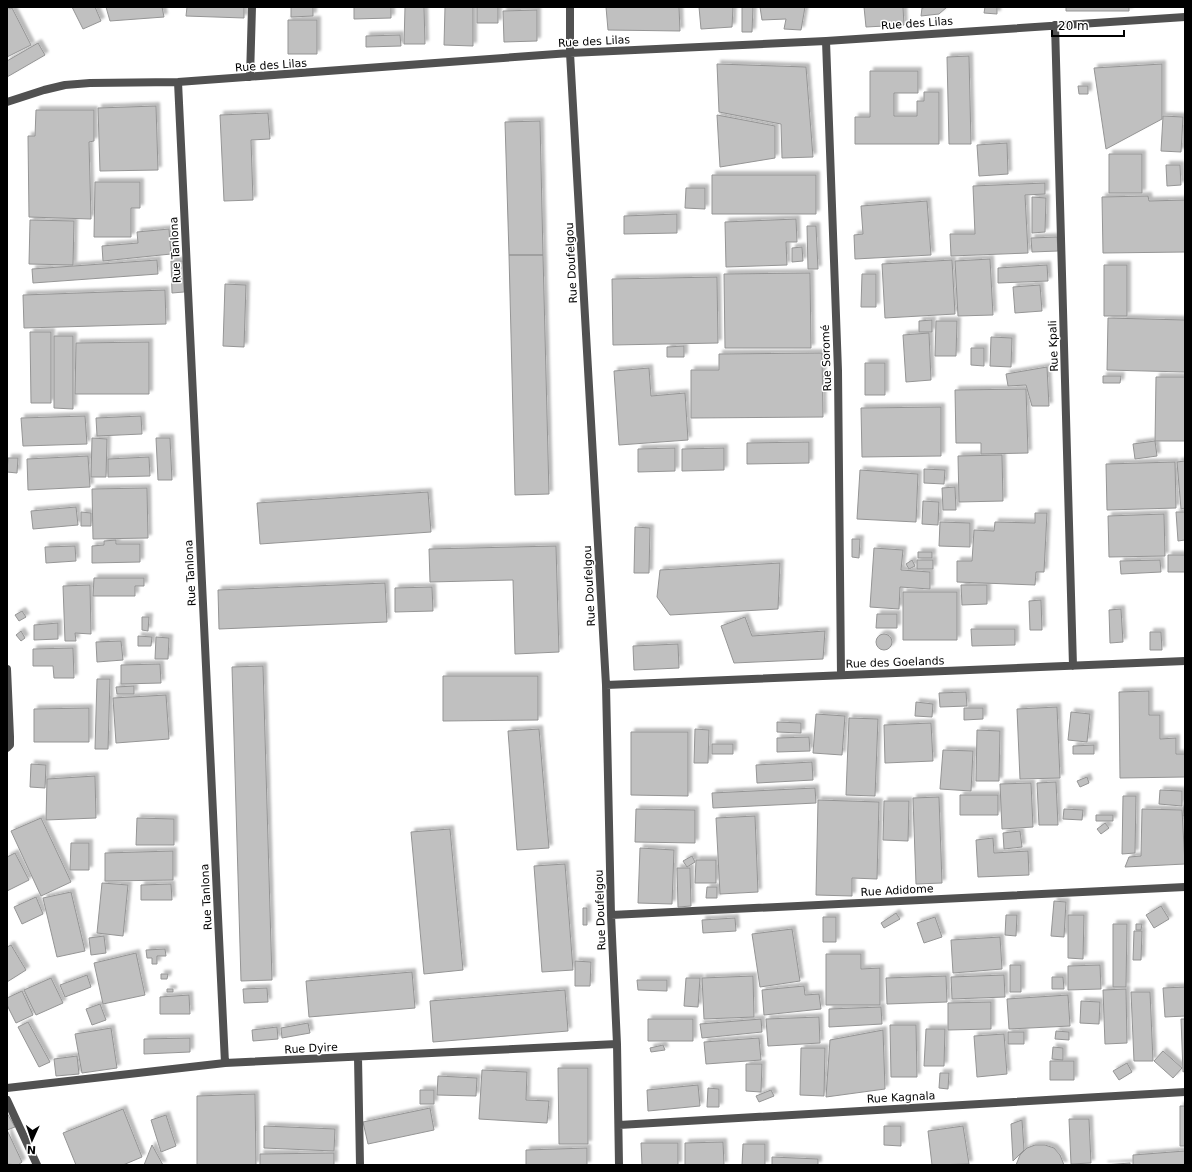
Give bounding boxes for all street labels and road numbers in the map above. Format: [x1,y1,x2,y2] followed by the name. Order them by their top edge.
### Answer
[881,14,954,32] street label: Rue des Lilas
[558,33,631,50] street label: Rue des Lilas
[235,56,308,74] street label: Rue des Lilas
[167,216,184,284] street label: Rue Tanlona
[563,222,580,304] street label: Rue Doufelgou
[1046,320,1061,372] street label: Rue Kpali
[819,324,834,391] street label: Rue Soromé
[182,539,199,607] street label: Rue Tanlona
[581,545,598,627] street label: Rue Doufelgou
[845,654,945,671] street label: Rue des Goelands
[198,863,215,931] street label: Rue Tanlona
[593,869,608,951] street label: Rue Doufelgou
[860,882,934,899] street label: Rue Adidome
[284,1041,338,1056] street label: Rue Dyire
[866,1089,936,1106] street label: Rue Kagnala

